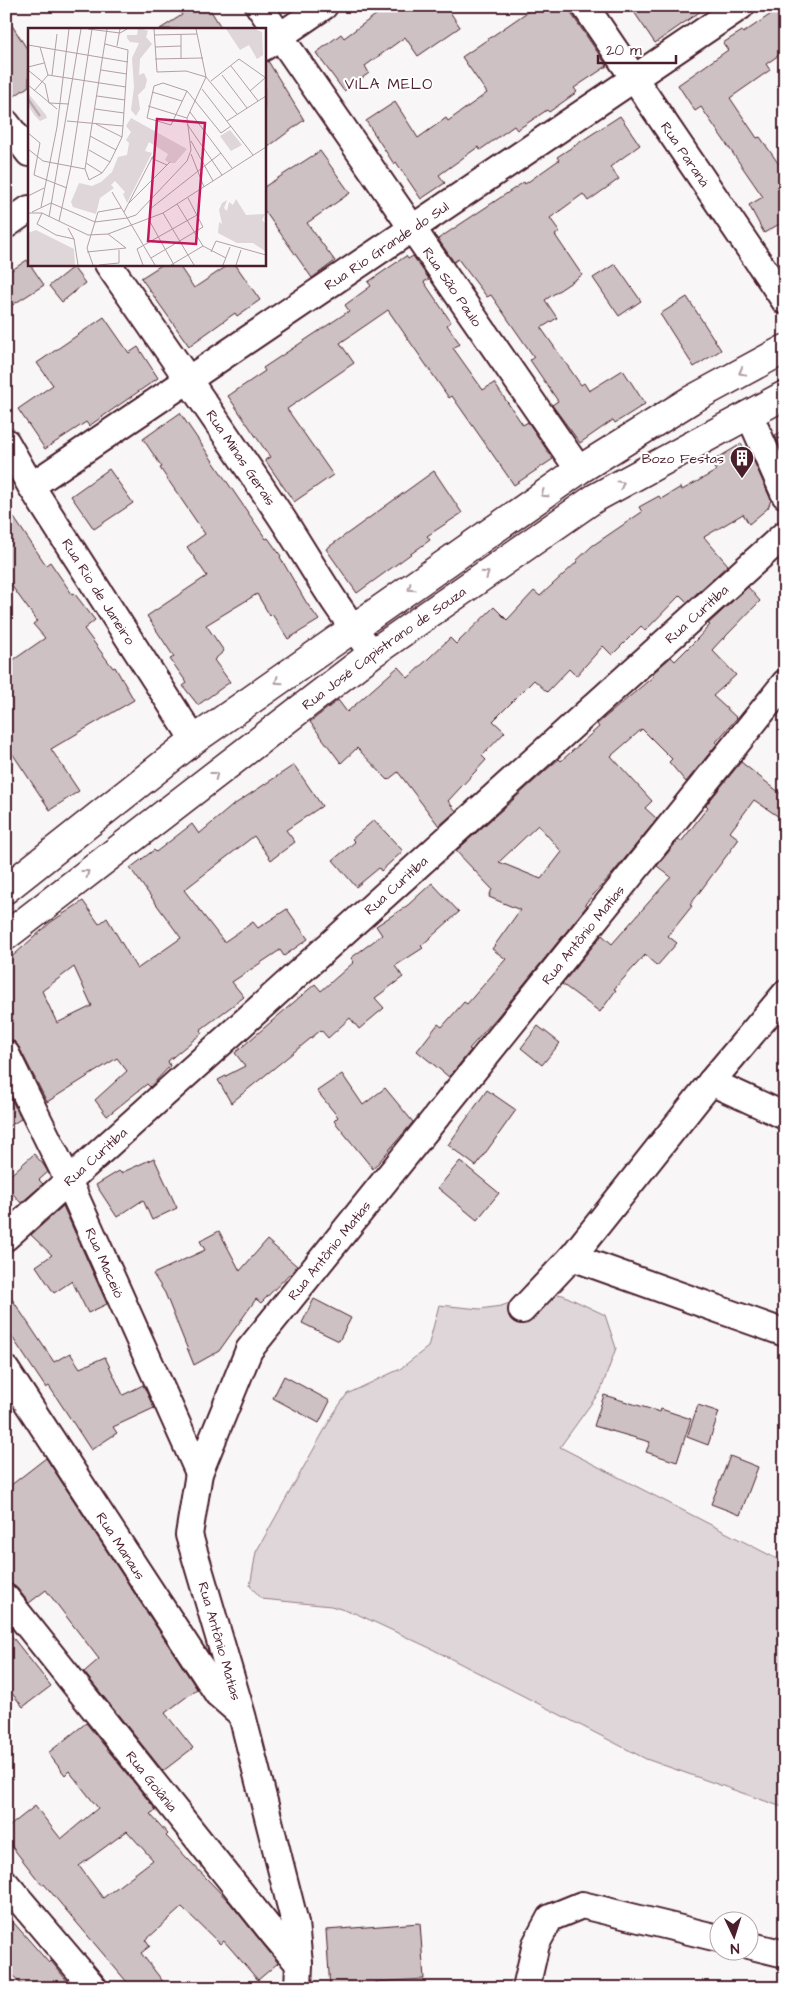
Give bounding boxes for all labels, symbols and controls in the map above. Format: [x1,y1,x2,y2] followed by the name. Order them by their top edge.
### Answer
[28,28,265,265] inset map
[598,32,676,64] scale bar
[606,40,642,61] text: 20 m
[345,74,433,95] district label: VILA MELO
[655,118,714,191] street label: Rua Paraná
[321,197,453,296] street label: Rua Rio Grande do Sul
[417,243,486,331] street label: Rua São Paulo
[738,366,747,376] one-way arrow
[201,406,280,510] street label: Rua Minas Gerais
[729,445,755,479] building icon: Bozo Festas
[642,449,724,469] place label: Bozo Festas
[615,480,624,490] one-way arrow
[540,488,550,497] one-way arrow
[56,535,139,649] street label: Rua Rio de Janeiro
[480,571,490,580] one-way arrow
[661,581,733,649] street label: Rua Curitiba
[298,582,470,715] street label: Rua José Capistrano de Souza
[407,582,417,591] one-way arrow
[274,675,284,684] one-way arrow
[209,772,218,780] one-way arrow
[360,852,433,920] street label: Rua Curitiba
[80,871,89,879] one-way arrow
[537,881,630,989] street label: Rua Antônio Matias
[60,1123,132,1191] street label: Rua Curitiba
[284,1197,376,1305] street label: Rua Antônio Matias
[80,1225,129,1302] street label: Rua Maceió
[91,1509,150,1584] street label: Rua Manaus
[193,1580,246,1703] street label: Rua Antônio Matias
[120,1747,182,1816] street label: Rua Goiânia
[708,1912,758,1962] north arrow
[730,1938,740,1958] text: N

